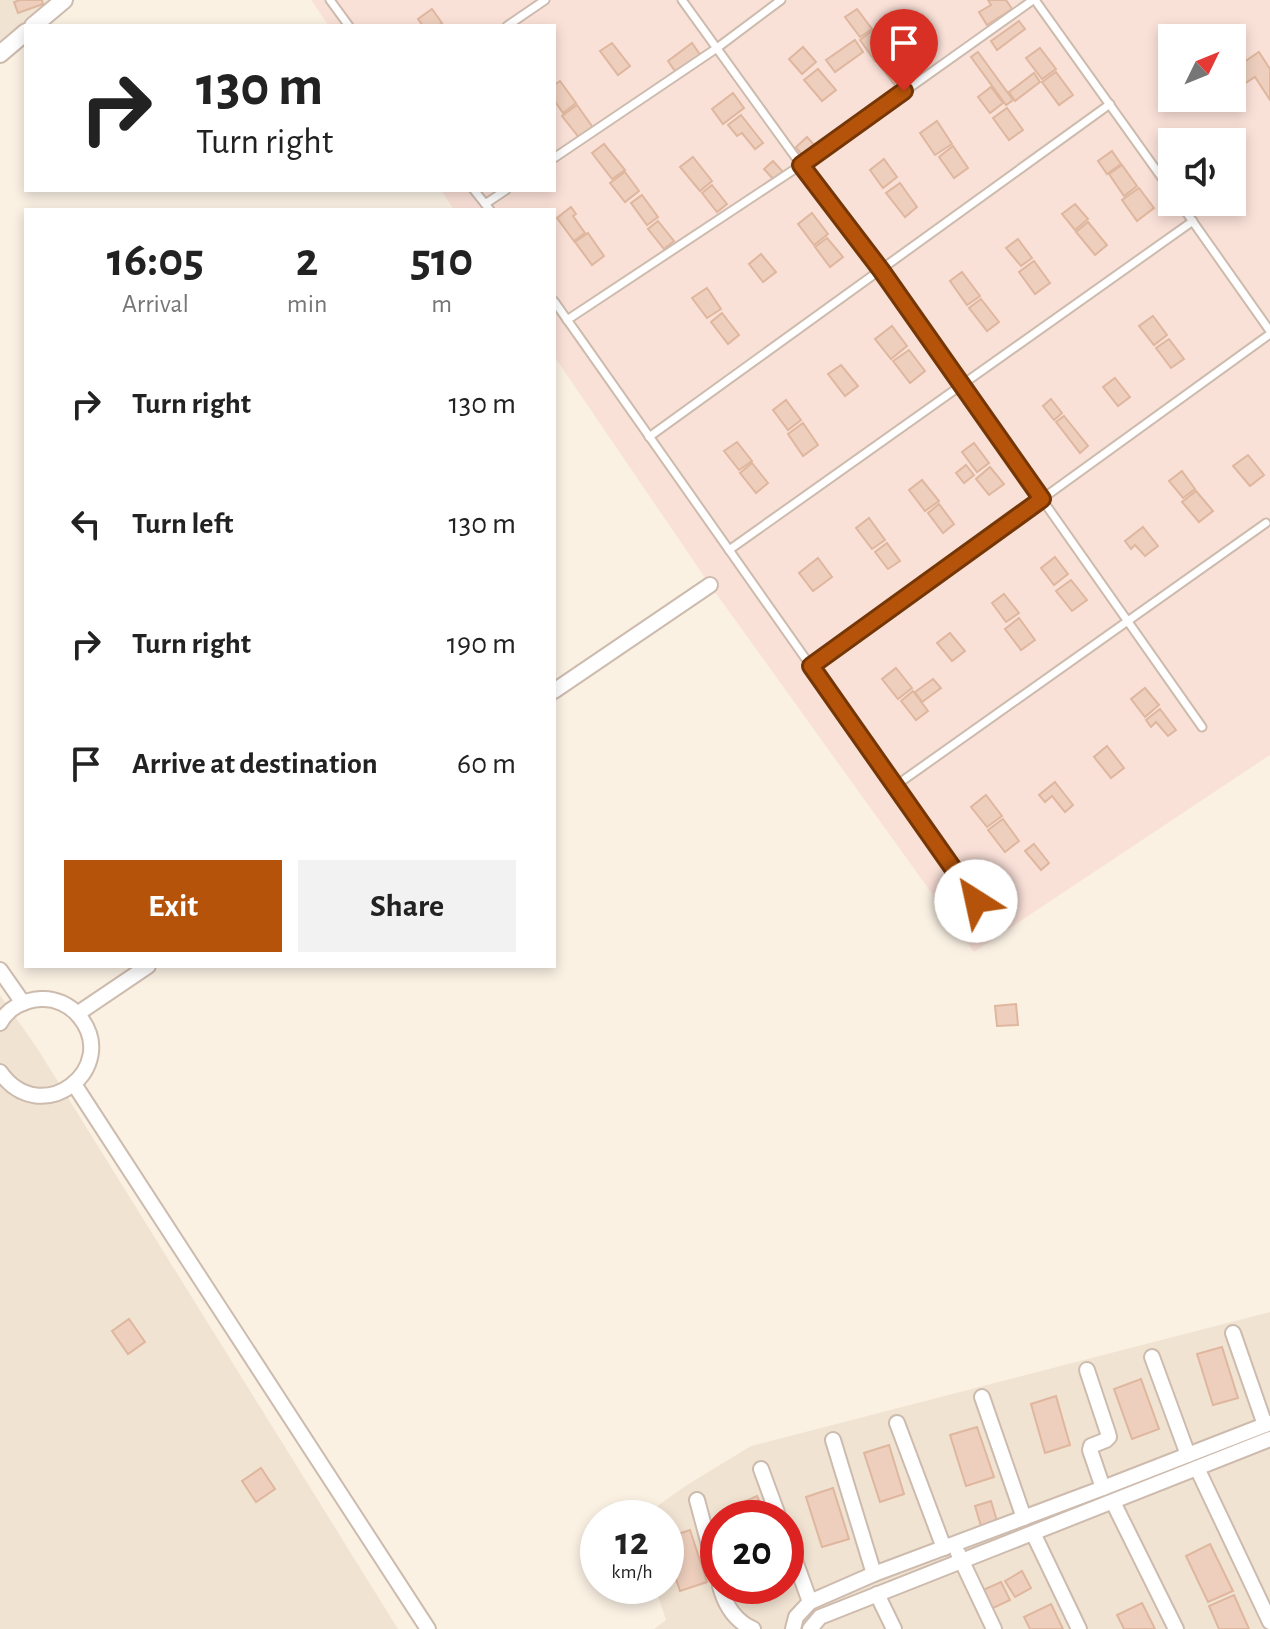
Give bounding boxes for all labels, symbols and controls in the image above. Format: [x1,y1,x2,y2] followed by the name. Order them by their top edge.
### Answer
[870,9,938,91] pin
[882,21,926,65] icon: arrive
[1158,24,1246,112] north arrow
[1158,24,1246,216] map controls
[64,56,168,160] icon: right
[196,59,323,115] text: 130 m
[196,124,333,160] text: Turn right
[1158,128,1246,216] button: sound
[107,237,204,285] text: 16:05
[296,237,318,285] text: 2
[410,237,473,285] text: 510
[122,291,189,317] text: Arrival
[287,291,327,317] text: min
[431,291,452,317] text: m
[64,382,108,426] icon: right
[132,389,251,419] text: Turn right
[449,389,516,419] text: 130 m
[64,502,108,546] icon: left
[132,509,233,539] text: Turn left
[449,509,516,539] text: 130 m
[64,622,108,666] icon: right
[132,629,251,659] text: Turn right
[447,629,516,659] text: 190 m
[64,742,108,786] icon: arrive
[132,749,378,779] text: Arrive at destination
[457,749,516,779] text: 60 m
[934,859,1018,943] position arrow
[64,860,282,952] button: Exit
[298,860,516,952] button: Share
[700,1500,804,1604] speed limit sign: 20
[615,1522,649,1562] text: 12
[611,1562,653,1582] text: km/h

